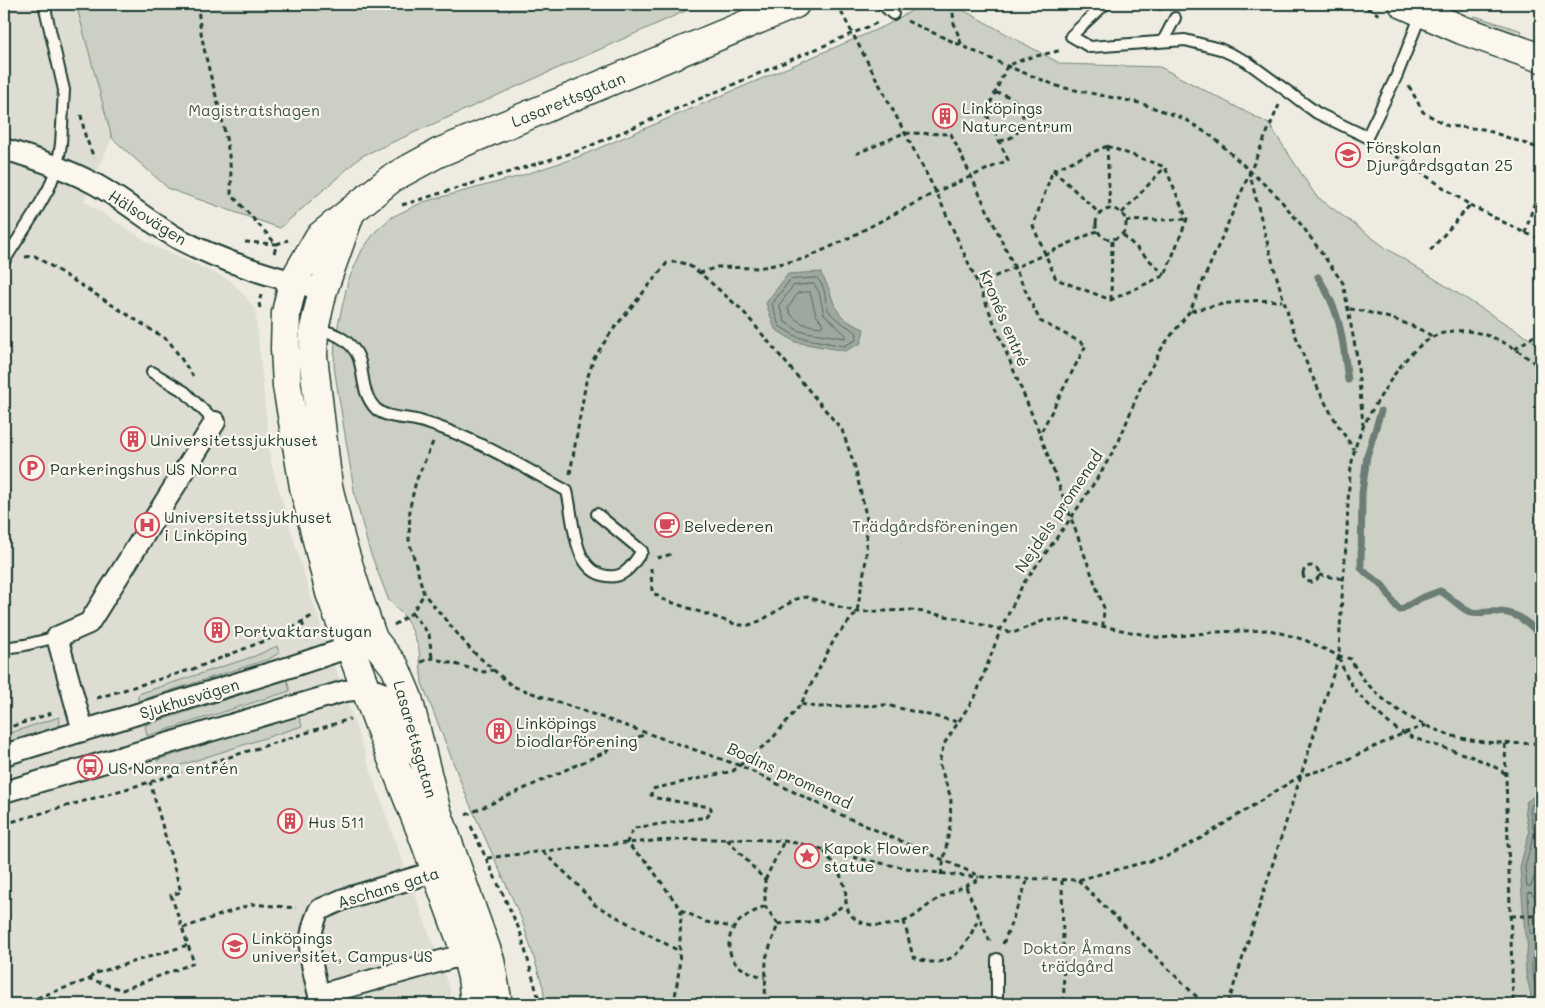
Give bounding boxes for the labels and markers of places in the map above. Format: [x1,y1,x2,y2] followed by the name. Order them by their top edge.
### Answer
[962,97,1072,136] place label: Linköpings Naturcentrum
[932,103,958,129] building icon: Linköpings Naturcentrum
[1366,136,1513,175] place label: Förskolan Djurgårdsgatan 25
[1335,142,1361,168] school or university icon: Förskolan Djurgårdsgatan 25
[120,426,146,452] building icon: Universitetssjukhuset
[150,429,318,450] place label: Universitetssjukhuset
[19,455,45,481] parking icon: Parkeringshus US Norra
[50,458,238,479] place label: Parkeringshus US Norra
[164,506,332,545] place label: Universitetssjukhuset i Linköping
[134,512,160,538] hospital icon: Universitetssjukhuset i Linköping
[654,512,680,538] cafe icon: Belvederen
[684,515,773,536] place label: Belvederen
[204,617,230,643] building icon: Portvaktarstugan
[234,620,372,641] place label: Portvaktarstugan
[516,712,638,751] place label: Linköpings biodlarförening
[486,718,512,744] building icon: Linköpings biodlarförening
[77,754,103,780] bus stop icon: US Norra entrén
[108,757,238,778] place label: US Norra entrén
[277,808,303,834] building icon: Hus 511
[308,811,365,832] place label: Hus 511
[824,837,929,876] place label: Kapok Flower statue
[794,843,820,869] place icon: Kapok Flower statue
[252,927,433,966] place label: Linköpings universitet, Campus US
[222,933,248,959] school or university icon: Linköpings universitet, Campus US

